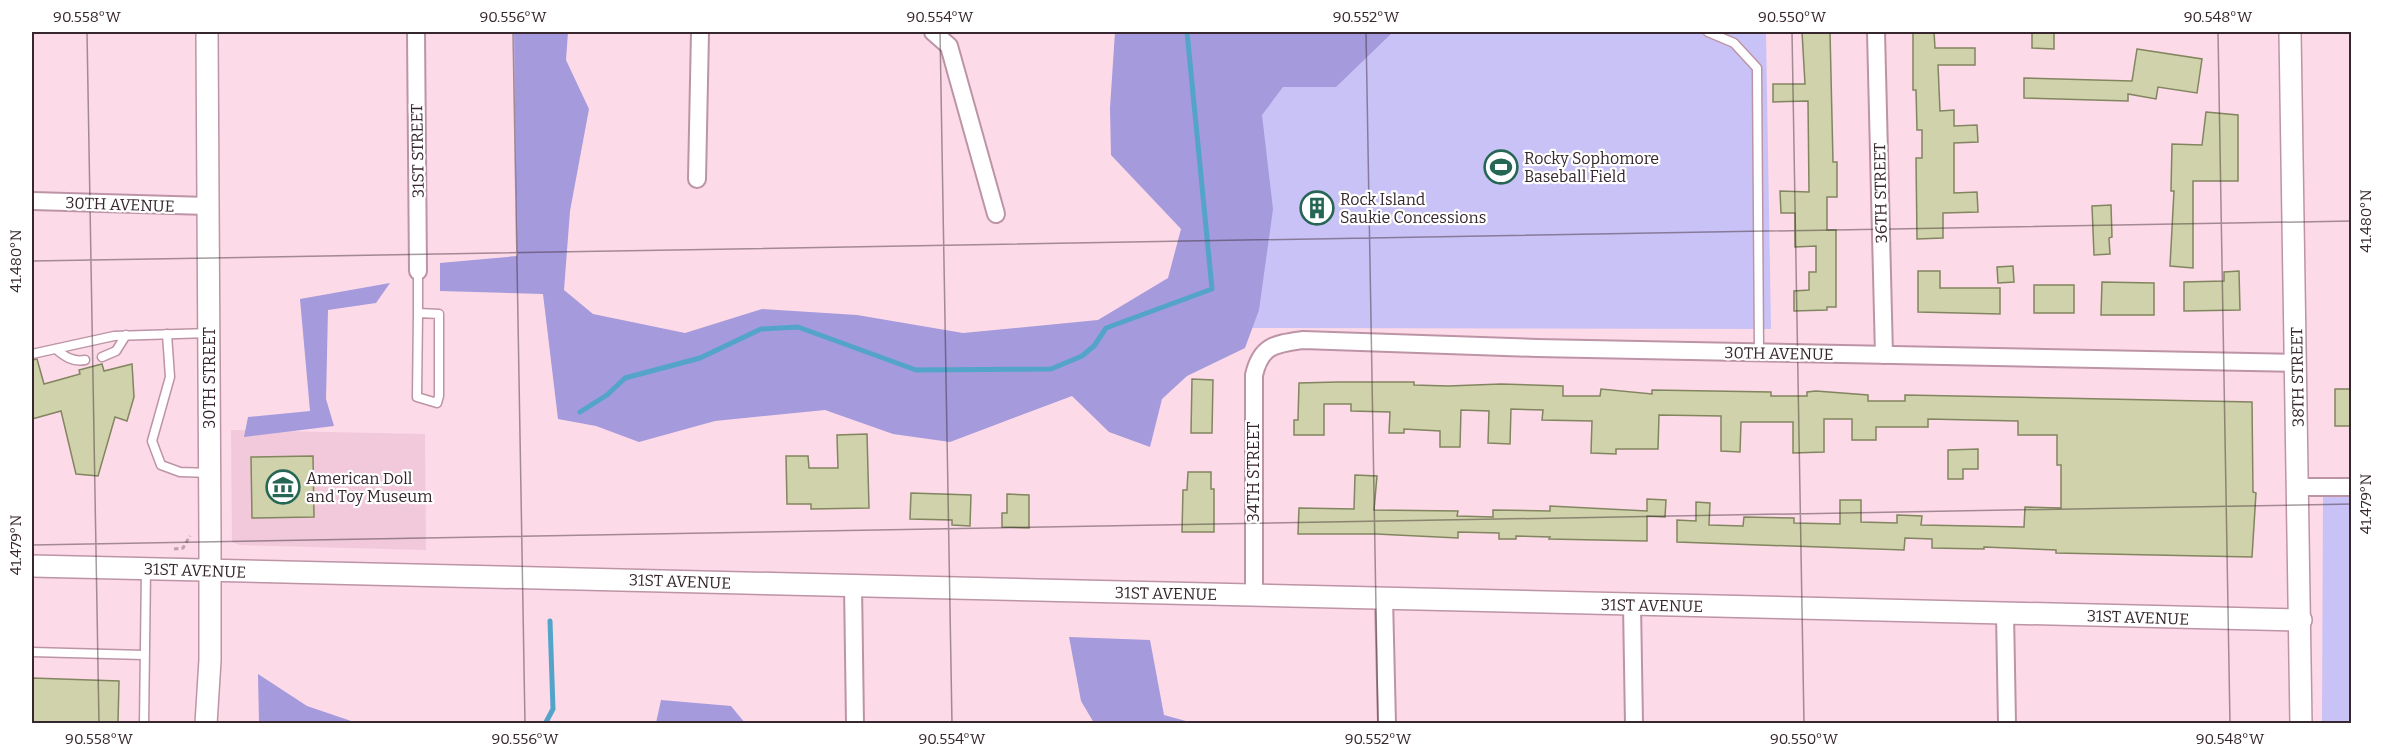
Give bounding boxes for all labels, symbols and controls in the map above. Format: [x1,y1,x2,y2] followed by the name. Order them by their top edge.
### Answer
[53,8,122,26] text: 90.558°W
[479,8,547,26] text: 90.556°W
[907,8,974,26] text: 90.554°W
[1333,8,1400,26] text: 90.552°W
[1758,8,1827,26] text: 90.550°W
[2184,8,2253,26] text: 90.548°W
[407,104,428,198] street label: 31ST STREET
[1870,143,1891,243] street label: 36TH STREET
[1483,149,1519,185] sports icon: Rocky Sophomore Baseball Field
[1524,149,1659,186] place label: Rocky Sophomore Baseball Field
[2357,189,2375,253] text: 41.480°N
[1299,190,1335,226] building icon: Rock Island Saukie Concessions
[1340,190,1486,227] place label: Rock Island Saukie Concessions
[65,193,175,216] street label: 30TH AVENUE
[7,229,25,293] text: 41.480°N
[200,327,219,429] street label: 30TH STREET
[2287,327,2308,427] street label: 38TH STREET
[1724,343,1834,364] street label: 30TH AVENUE
[1244,422,1263,522] street label: 34TH STREET
[265,469,301,505] museum icon: American Doll and Toy Museum
[306,469,432,506] place label: American Doll and Toy Museum
[2357,474,2375,534] text: 41.479°N
[7,515,25,575] text: 41.479°N
[144,559,246,582] street label: 31ST AVENUE
[629,570,731,593] street label: 31ST AVENUE
[1115,583,1217,604] street label: 31ST AVENUE
[1601,595,1703,616] street label: 31ST AVENUE
[2087,606,2189,629] street label: 31ST AVENUE
[65,730,134,748] text: 90.558°W
[491,730,559,748] text: 90.556°W
[919,730,986,748] text: 90.554°W
[1345,730,1412,748] text: 90.552°W
[1770,730,1839,748] text: 90.550°W
[2196,730,2265,748] text: 90.548°W

